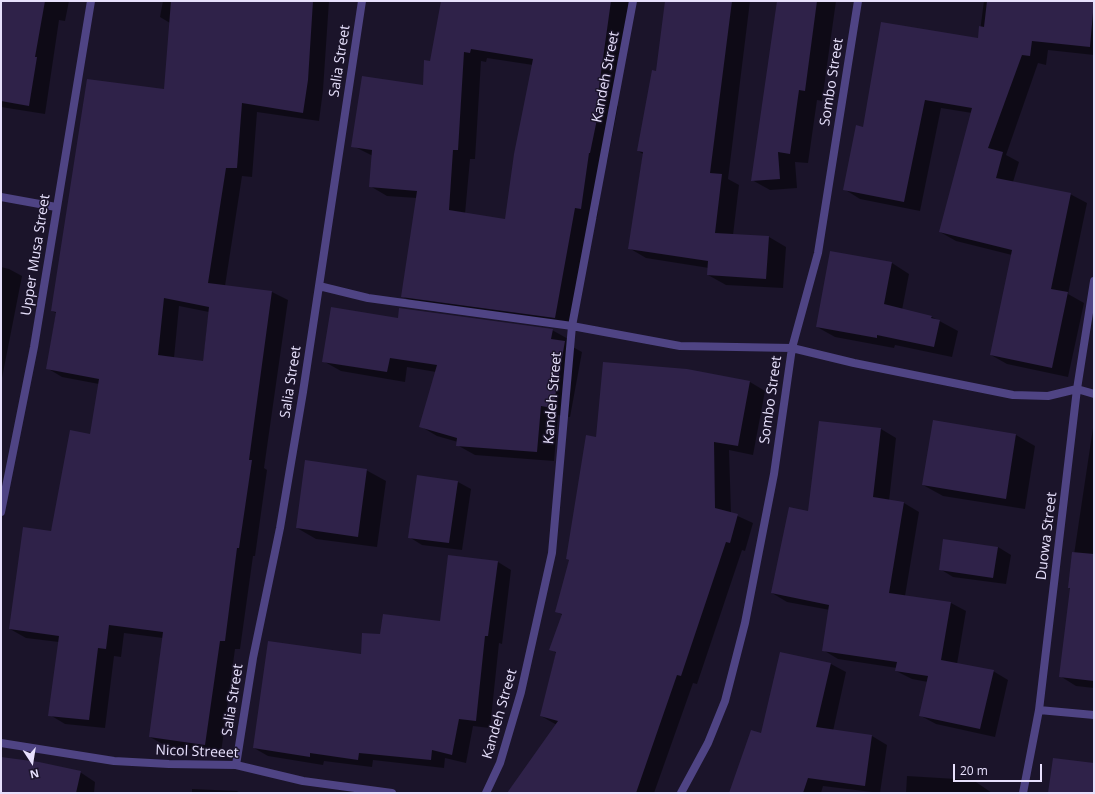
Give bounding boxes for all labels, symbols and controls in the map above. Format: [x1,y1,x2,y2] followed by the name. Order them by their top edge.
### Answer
[326,24,354,98] street label: Salia Street
[589,30,623,124] street label: Kandeh Street
[817,37,847,127] street label: Sombo Street
[18,193,54,317] street label: Upper Musa Street
[277,345,305,419] street label: Salia Street
[541,351,565,445] street label: Kandeh Street
[757,355,785,445] street label: Sombo Street
[1033,491,1061,581] street label: Duowa Street
[219,663,247,737] street label: Salia Street
[479,667,521,761] street label: Kandeh Street
[12,742,52,782] north arrow
[155,742,239,762] street label: Nicol Streeet
[955,756,1044,782] scale bar
[960,762,988,779] text: 20 m
[29,766,41,782] text: N

